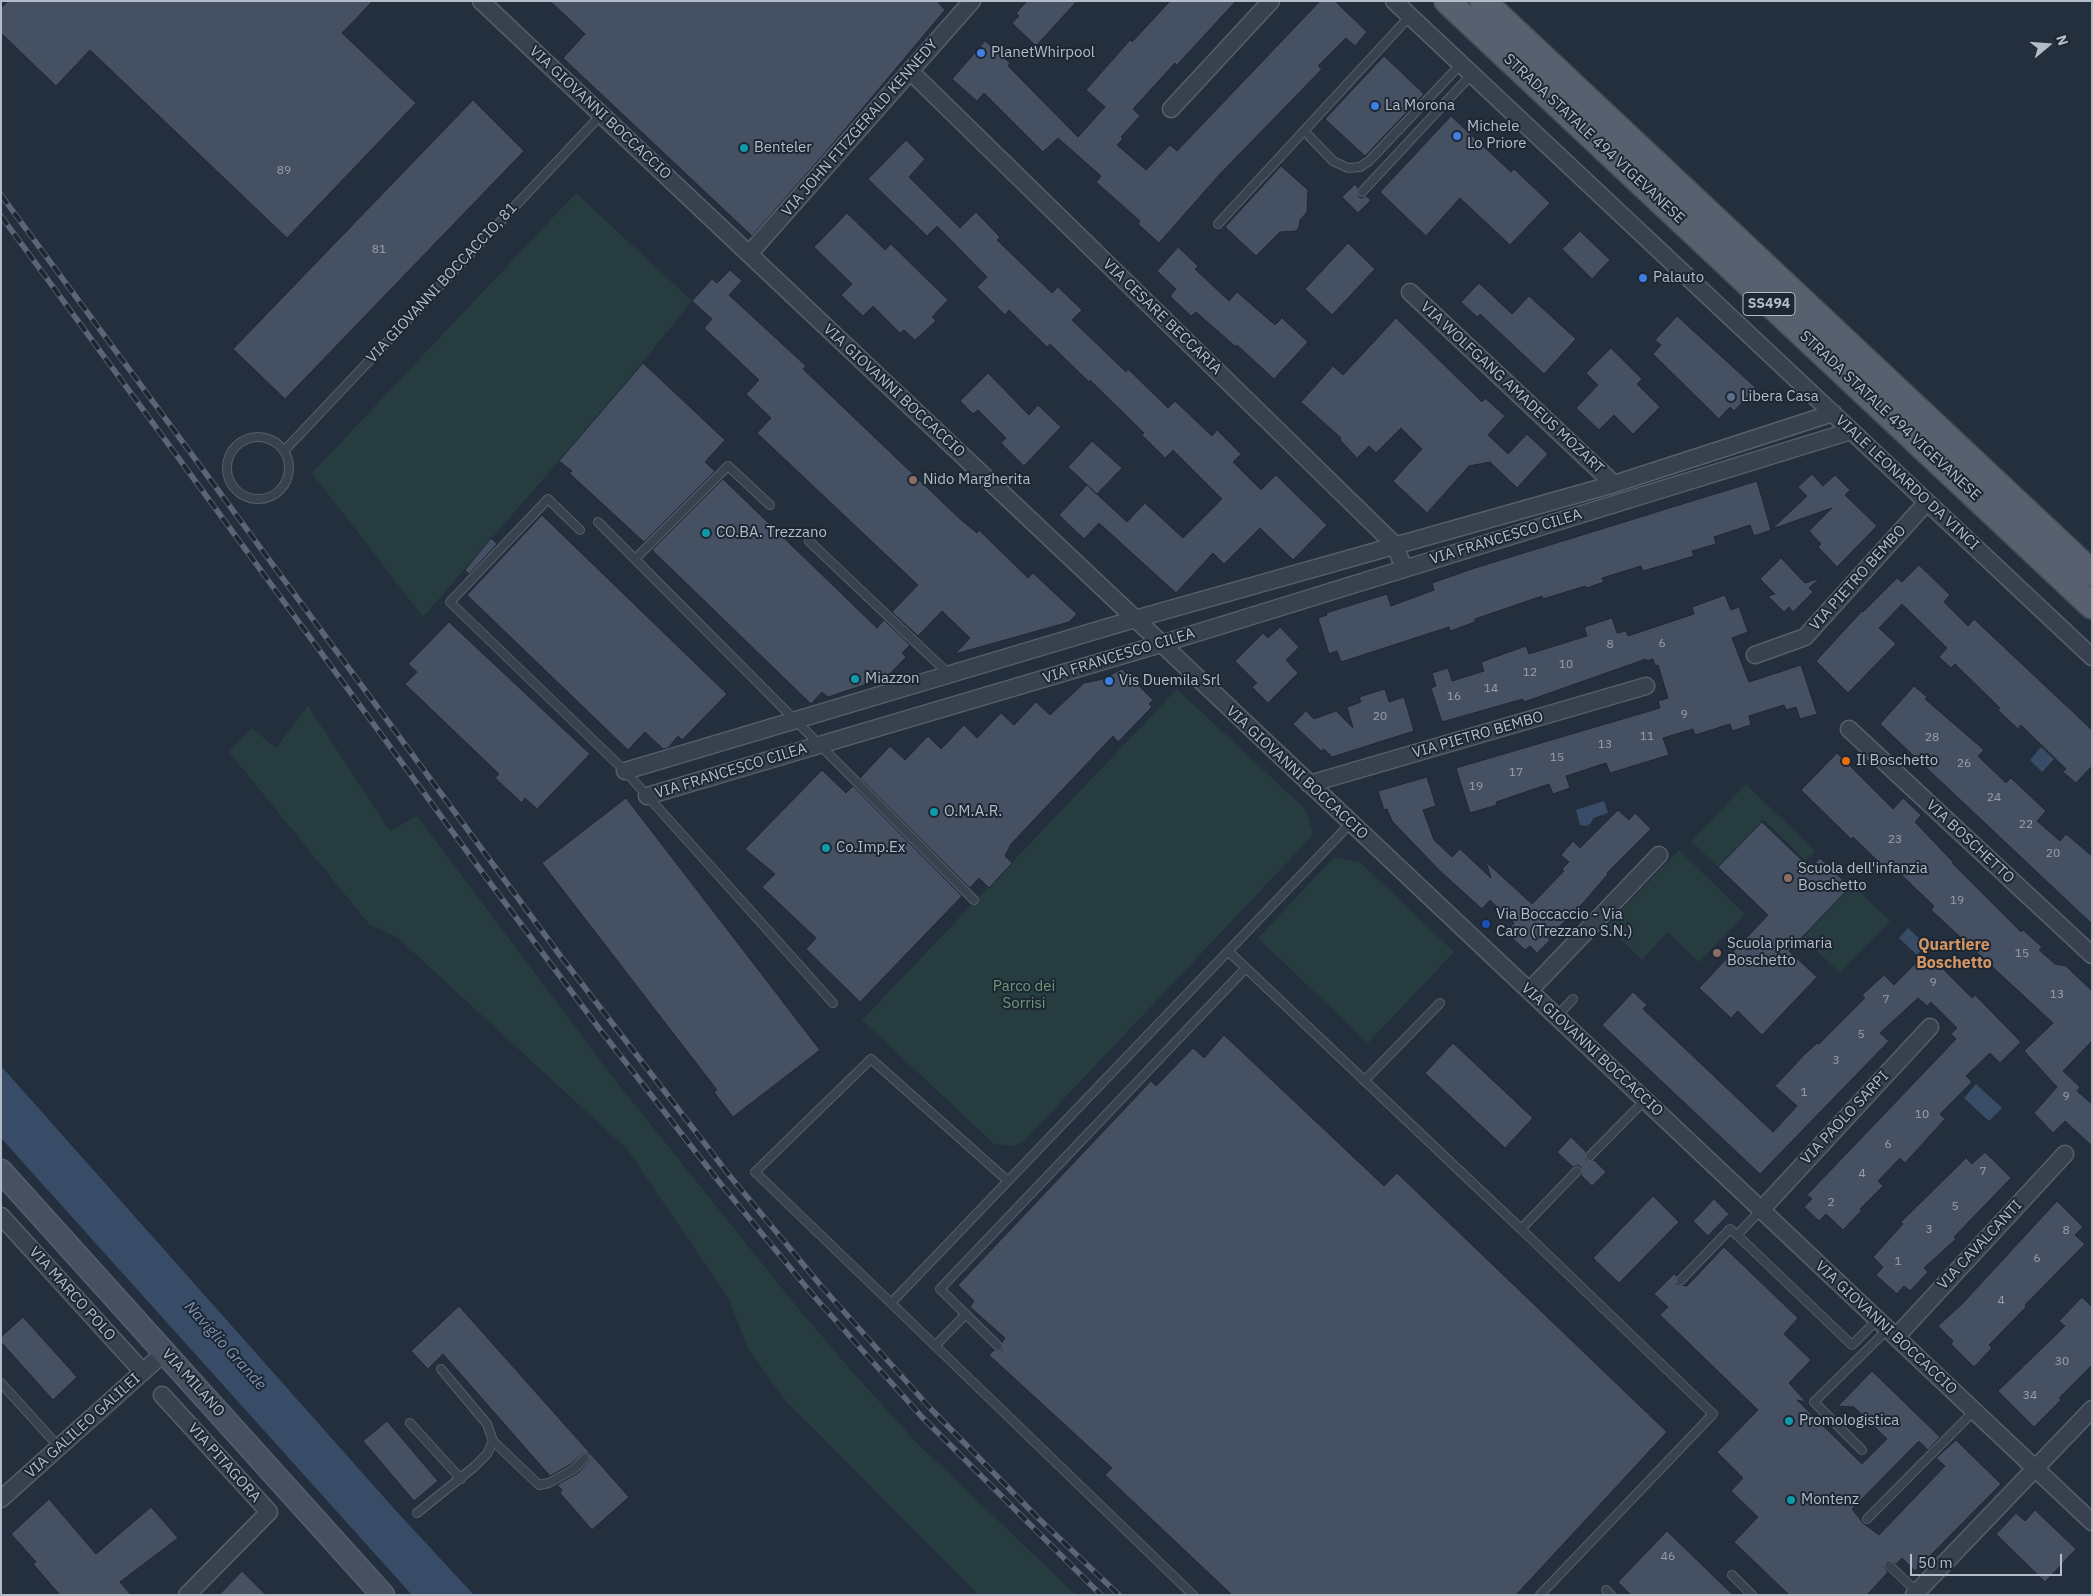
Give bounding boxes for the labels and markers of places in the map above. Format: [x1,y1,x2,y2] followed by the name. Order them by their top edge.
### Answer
[991,44,1095,62] place label: PlanetWhirpool
[975,47,987,59] marker: PlanetWhirpool
[1385,97,1455,115] place label: La Morona
[1369,100,1381,112] marker: La Morona
[1467,118,1527,153] place label: Michele Lo Priore
[1451,130,1463,142] marker: Michele Lo Priore
[754,139,812,157] place label: Benteler
[738,142,750,154] marker: Benteler
[1653,269,1704,287] place label: Palauto
[1637,272,1649,284] marker: Palauto
[1741,388,1819,406] place label: Libera Casa
[1725,391,1737,403] marker: Libera Casa
[923,471,1031,489] place label: Nido Margherita
[907,474,919,486] marker: Nido Margherita
[716,524,827,542] place label: CO.BA. Trezzano
[700,527,712,539] marker: CO.BA. Trezzano
[865,670,920,688] place label: Miazzon
[1119,672,1220,690] place label: Vis Duemila Srl
[849,673,861,685] marker: Miazzon
[1103,675,1115,687] marker: Vis Duemila Srl
[1856,752,1938,770] place label: Il Boschetto
[1840,755,1852,767] marker: Il Boschetto
[944,803,1002,821] place label: O.M.A.R.
[928,806,940,818] marker: O.M.A.R.
[836,839,905,857] place label: Co.Imp.Ex
[820,842,832,854] marker: Co.Imp.Ex
[1798,860,1928,895] place label: Scuola dell'infanzia Boschetto
[1782,872,1794,884] marker: Scuola dell'infanzia Boschetto
[1496,906,1632,941] place label: Via Boccaccio - Via Caro (Trezzano S.N.)
[1480,918,1492,930] marker: Via Boccaccio - Via Caro (Trezzano S.N.)
[1727,935,1832,970] place label: Scuola primaria Boschetto
[1711,947,1723,959] marker: Scuola primaria Boschetto
[1799,1412,1899,1430] place label: Promologistica
[1783,1415,1795,1427] marker: Promologistica
[1801,1491,1859,1509] place label: Montenz
[1785,1494,1797,1506] marker: Montenz

